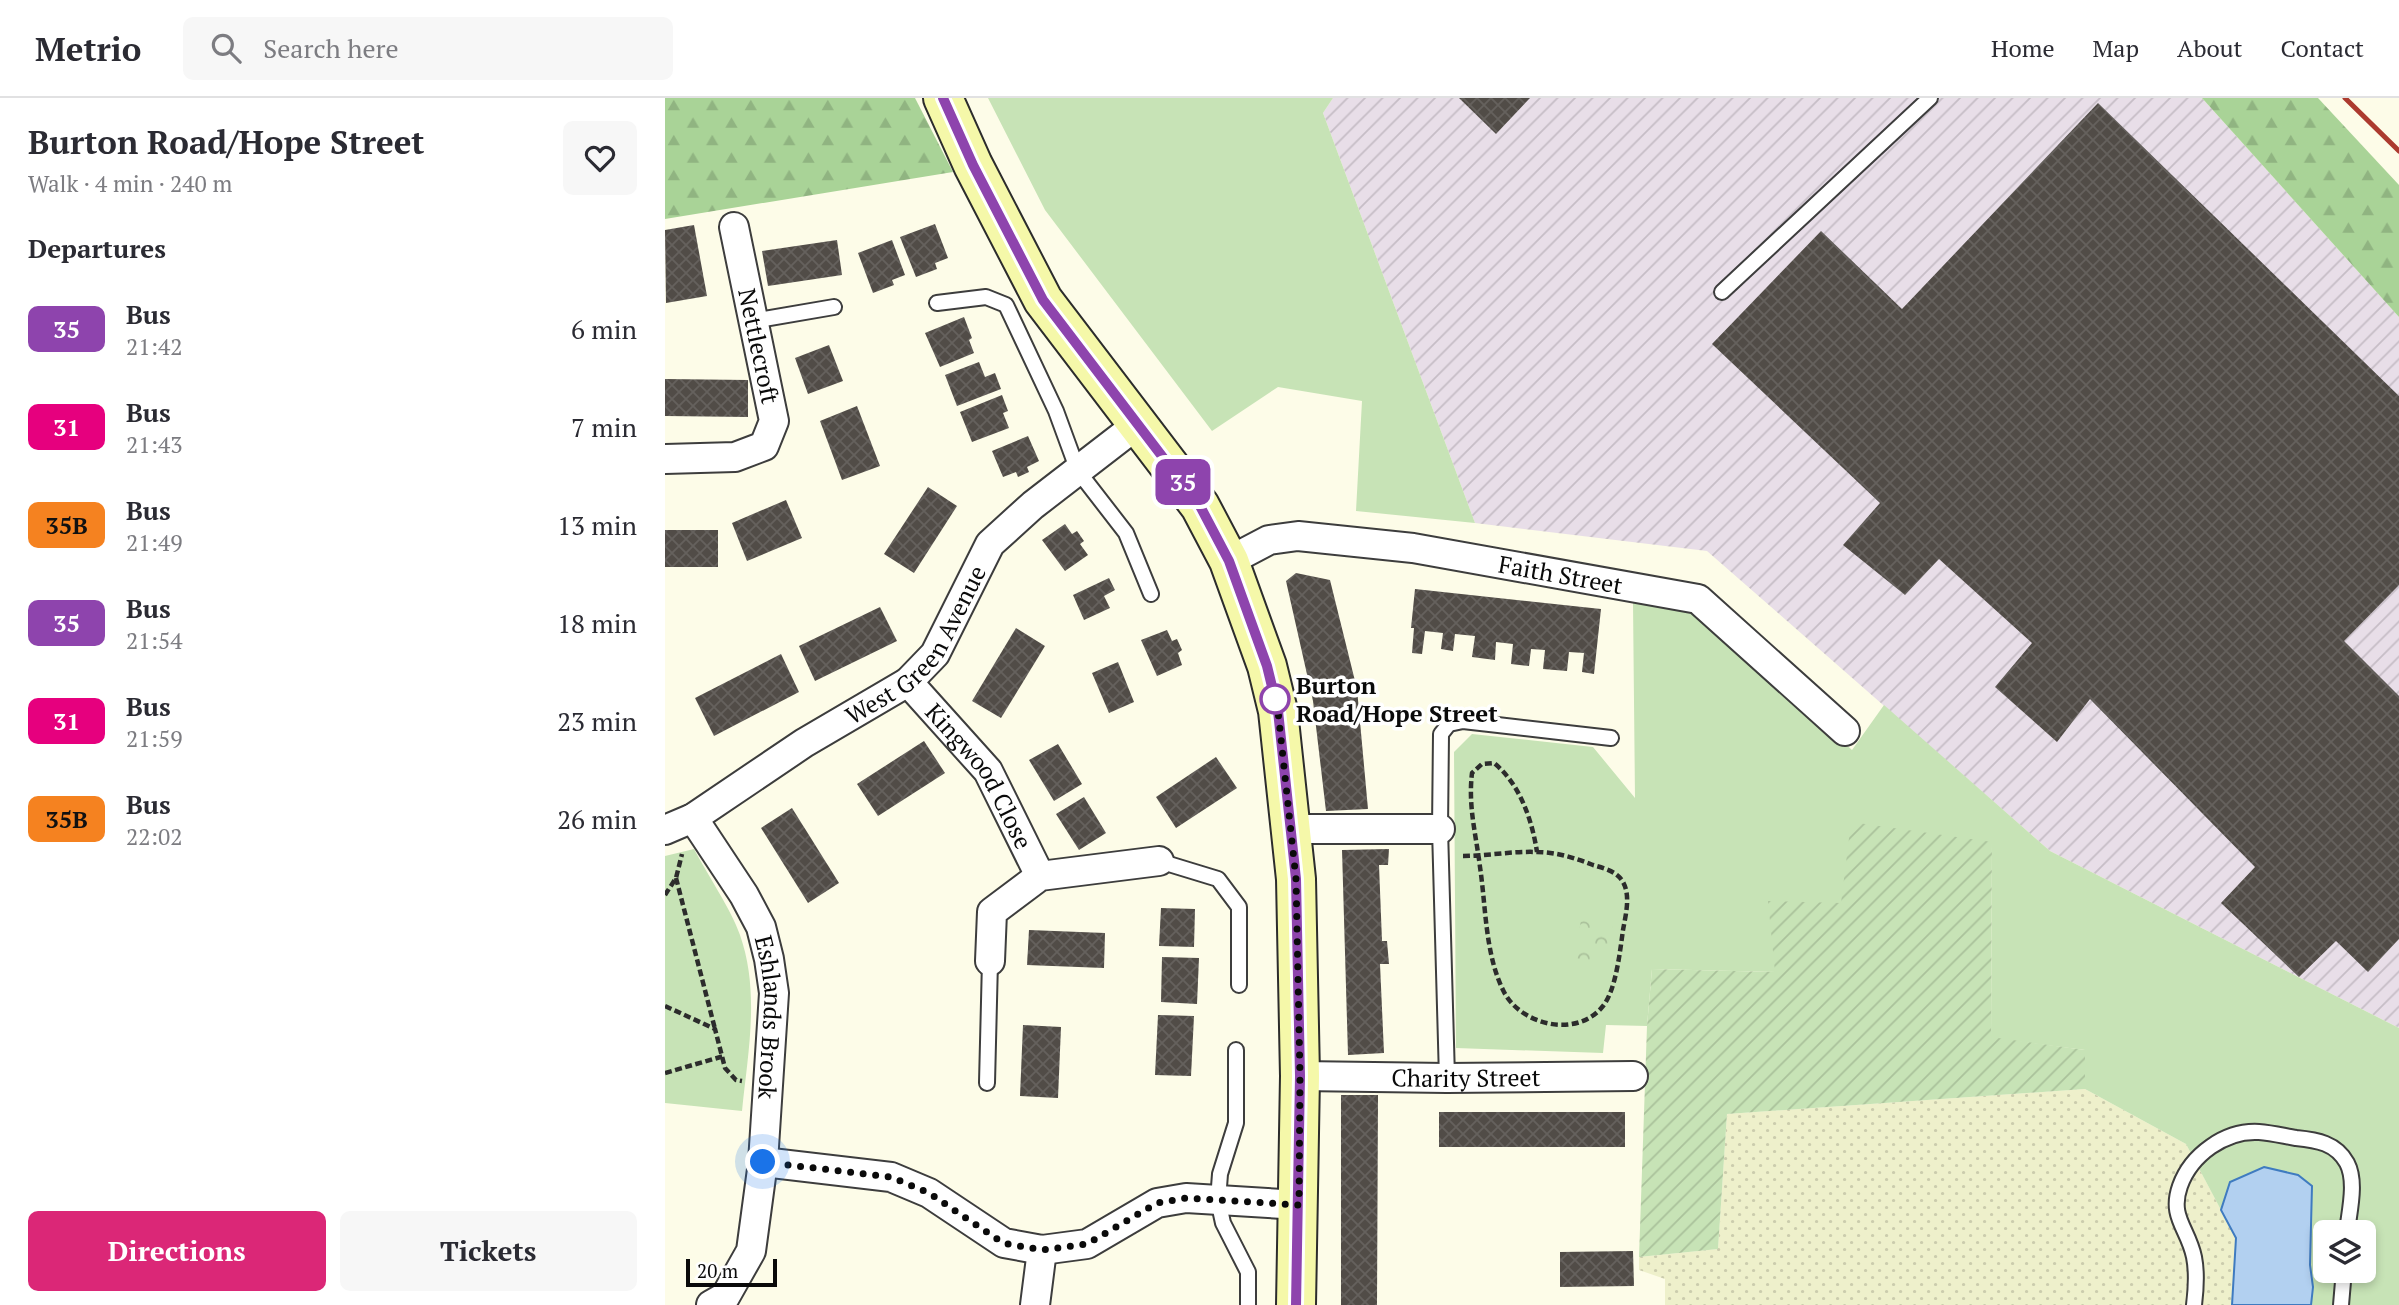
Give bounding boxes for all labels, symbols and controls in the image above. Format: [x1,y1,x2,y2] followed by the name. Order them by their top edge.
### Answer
[183,17,673,80] search box
[35,27,141,70] text: Metrio
[207,29,245,67] icon: search
[263,31,399,65] text: Search here
[1991,32,2055,64] text: Home
[2093,32,2139,64] text: Map
[2177,32,2243,64] text: About
[2281,32,2364,64] text: Contact
[28,120,425,163] text: Burton Road/Hope Street
[563,121,637,195] button: heart
[28,168,232,199] text: Walk · 4 min · 240 m
[28,231,166,265] text: Departures
[731,285,787,407] street label: Nettlecroft
[126,297,171,331] text: Bus
[571,312,637,346] text: 6 min
[53,313,80,345] text: 35
[126,331,183,362] text: 21:42
[126,395,171,429] text: Bus
[571,410,637,444] text: 7 min
[53,411,80,443] text: 31
[126,429,183,460] text: 21:43
[1151,459,1215,505] line badge: 35
[1169,466,1197,498] text: 35
[126,493,171,527] text: Bus
[557,508,637,542] text: 13 min
[45,509,88,541] text: 35B
[126,527,183,558] text: 21:49
[1496,548,1625,601] street label: Faith Street
[839,560,993,731] street label: West Green Avenue
[126,591,171,625] text: Bus
[557,606,637,640] text: 18 min
[53,607,80,639] text: 35
[126,625,183,656] text: 21:54
[1296,669,1498,729] place label: Burton Road/Hope Street
[1260,684,1290,714] marker: Burton Road/Hope Street
[126,689,171,723] text: Bus
[918,696,1040,854] street label: Kingwood Close
[557,704,637,738] text: 23 min
[53,705,80,737] text: 31
[126,723,183,754] text: 21:59
[126,787,171,821] text: Bus
[557,802,637,836] text: 26 min
[45,803,88,835] text: 35B
[126,821,183,852] text: 22:02
[748,932,790,1101] street label: Eshlands Brook
[1391,1061,1541,1094] street label: Charity Street
[745,1144,780,1179] your location
[28,1211,326,1291] button: Directions
[340,1211,637,1291] button: Tickets
[2313,1220,2376,1283] map controls
[2313,1220,2376,1283] button: layers
[686,1256,777,1288] scale bar
[697,1258,738,1283] text: 20 m

